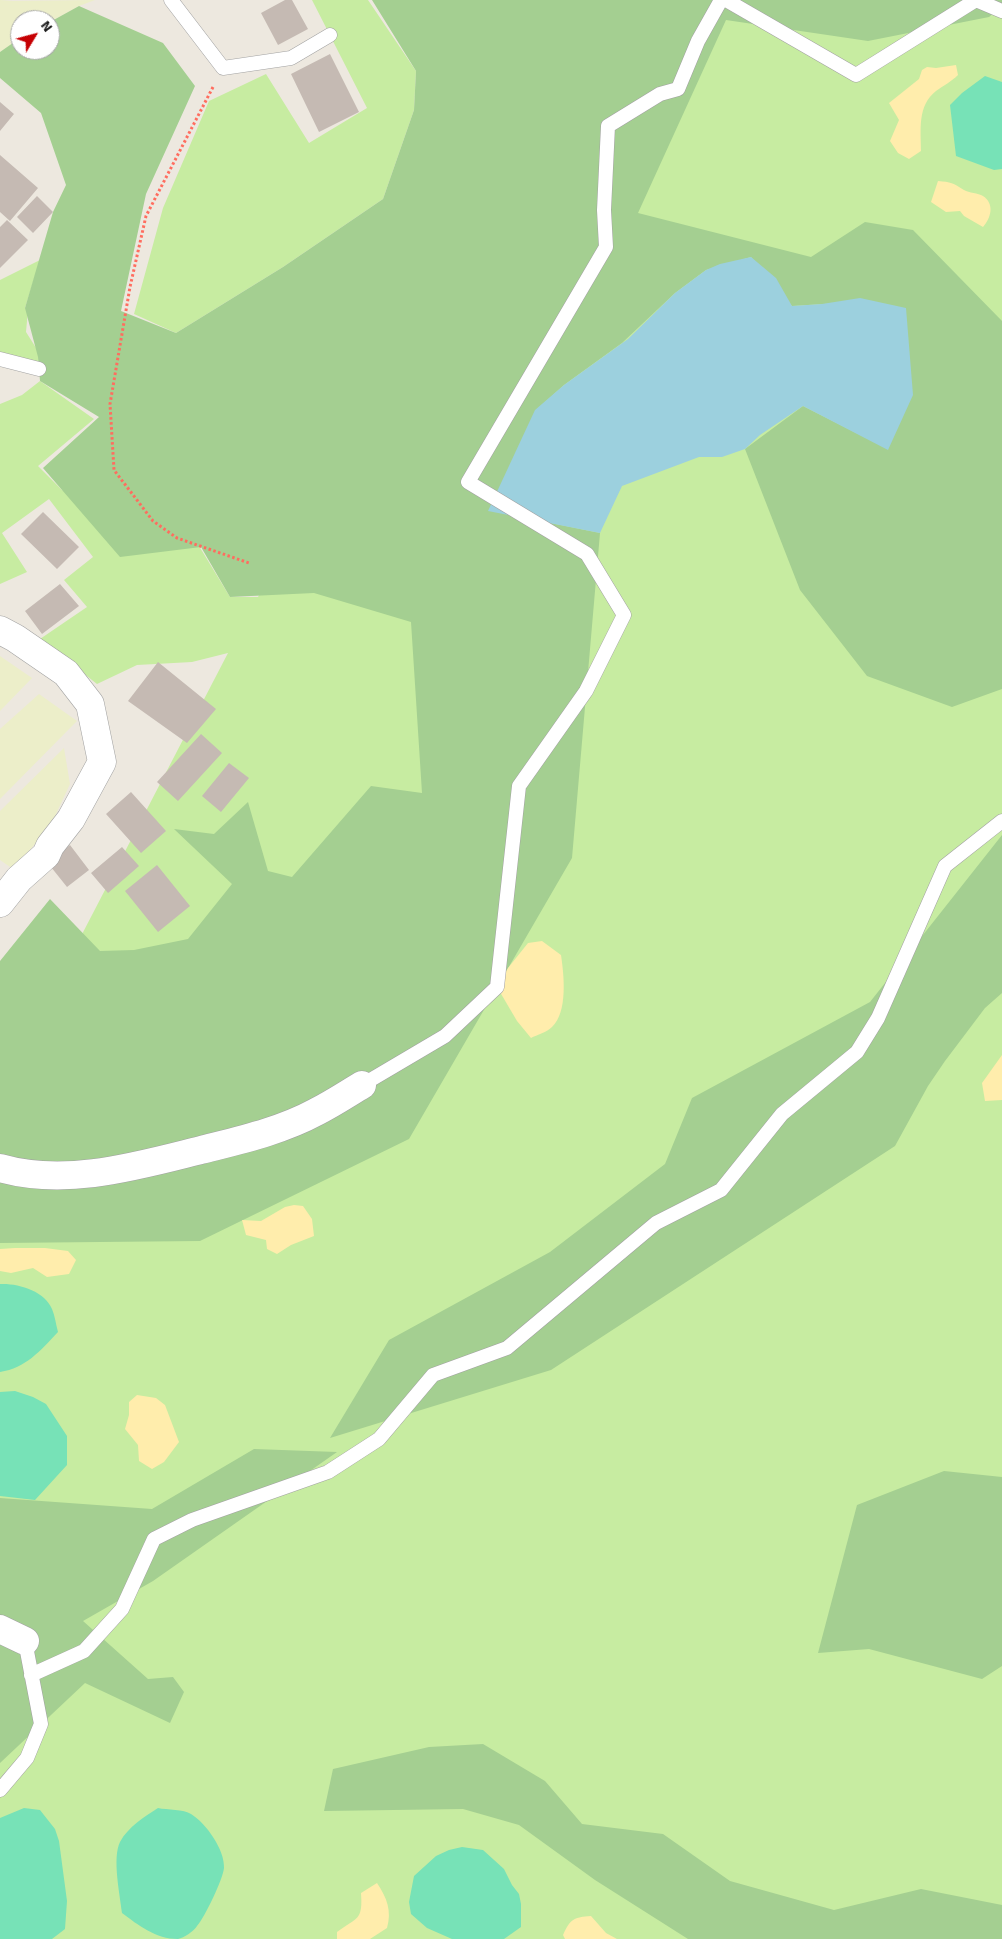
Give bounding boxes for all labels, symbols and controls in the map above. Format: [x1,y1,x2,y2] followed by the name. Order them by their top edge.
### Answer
[10,10,60,60] north arrow
[37,17,56,35] text: N

